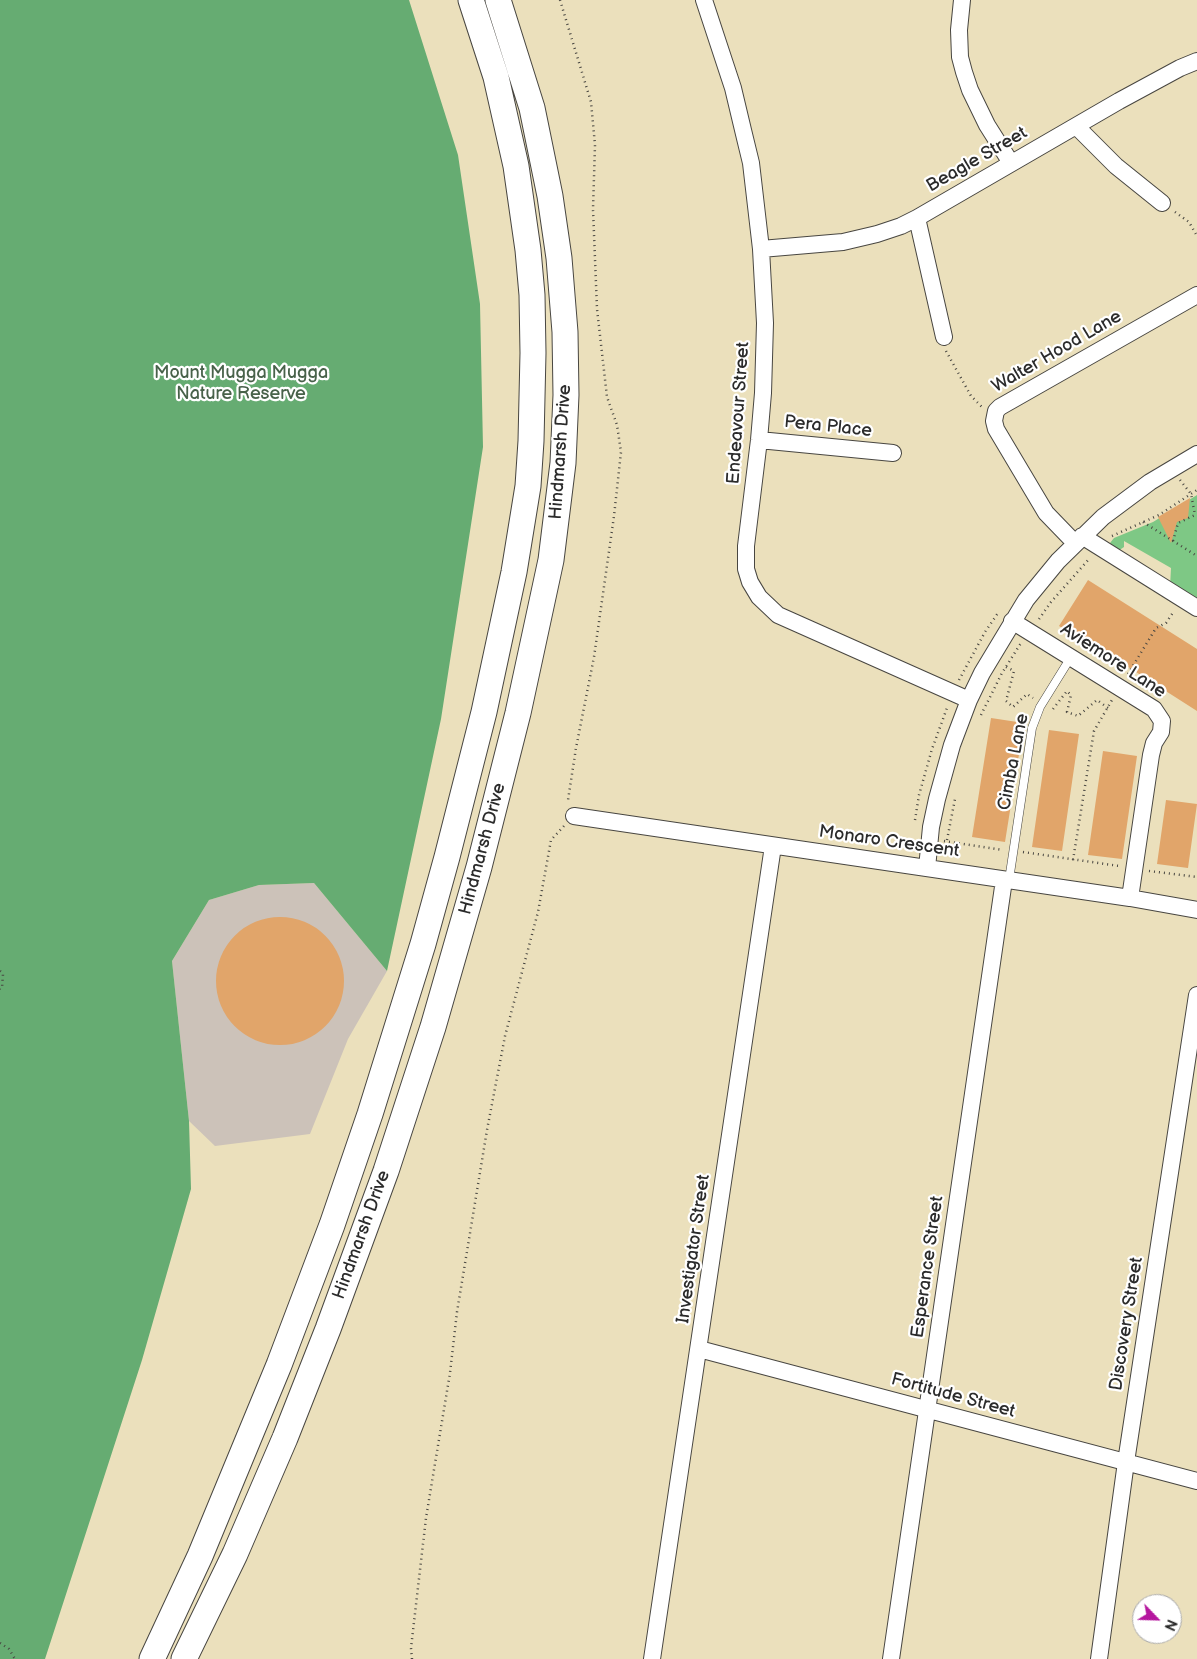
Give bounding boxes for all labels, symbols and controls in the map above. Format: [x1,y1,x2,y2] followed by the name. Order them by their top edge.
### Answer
[923,123,1031,197] street label: Beagle Street
[988,306,1126,398] street label: Walter Hood Lane
[723,341,755,485] street label: Endeavour Street
[154,362,328,404] park label: Mount Mugga Mugga Nature Reserve
[546,384,576,520] street label: Hindmarsh Drive
[783,412,873,442] street label: Pera Place
[1056,619,1170,703] street label: Aviemore Lane
[994,712,1034,812] street label: Cimba Lane
[455,781,511,917] street label: Hindmarsh Drive
[817,821,961,863] street label: Monaro Crescent
[329,1168,395,1302] street label: Hindmarsh Drive
[673,1173,715,1325] street label: Investigator Street
[907,1195,949,1339] street label: Esperance Street
[1106,1256,1148,1392] street label: Discovery Street
[889,1369,1017,1423] street label: Fortitude Street
[1132,1594,1182,1644] north arrow
[1160,1617,1180,1633] text: N

